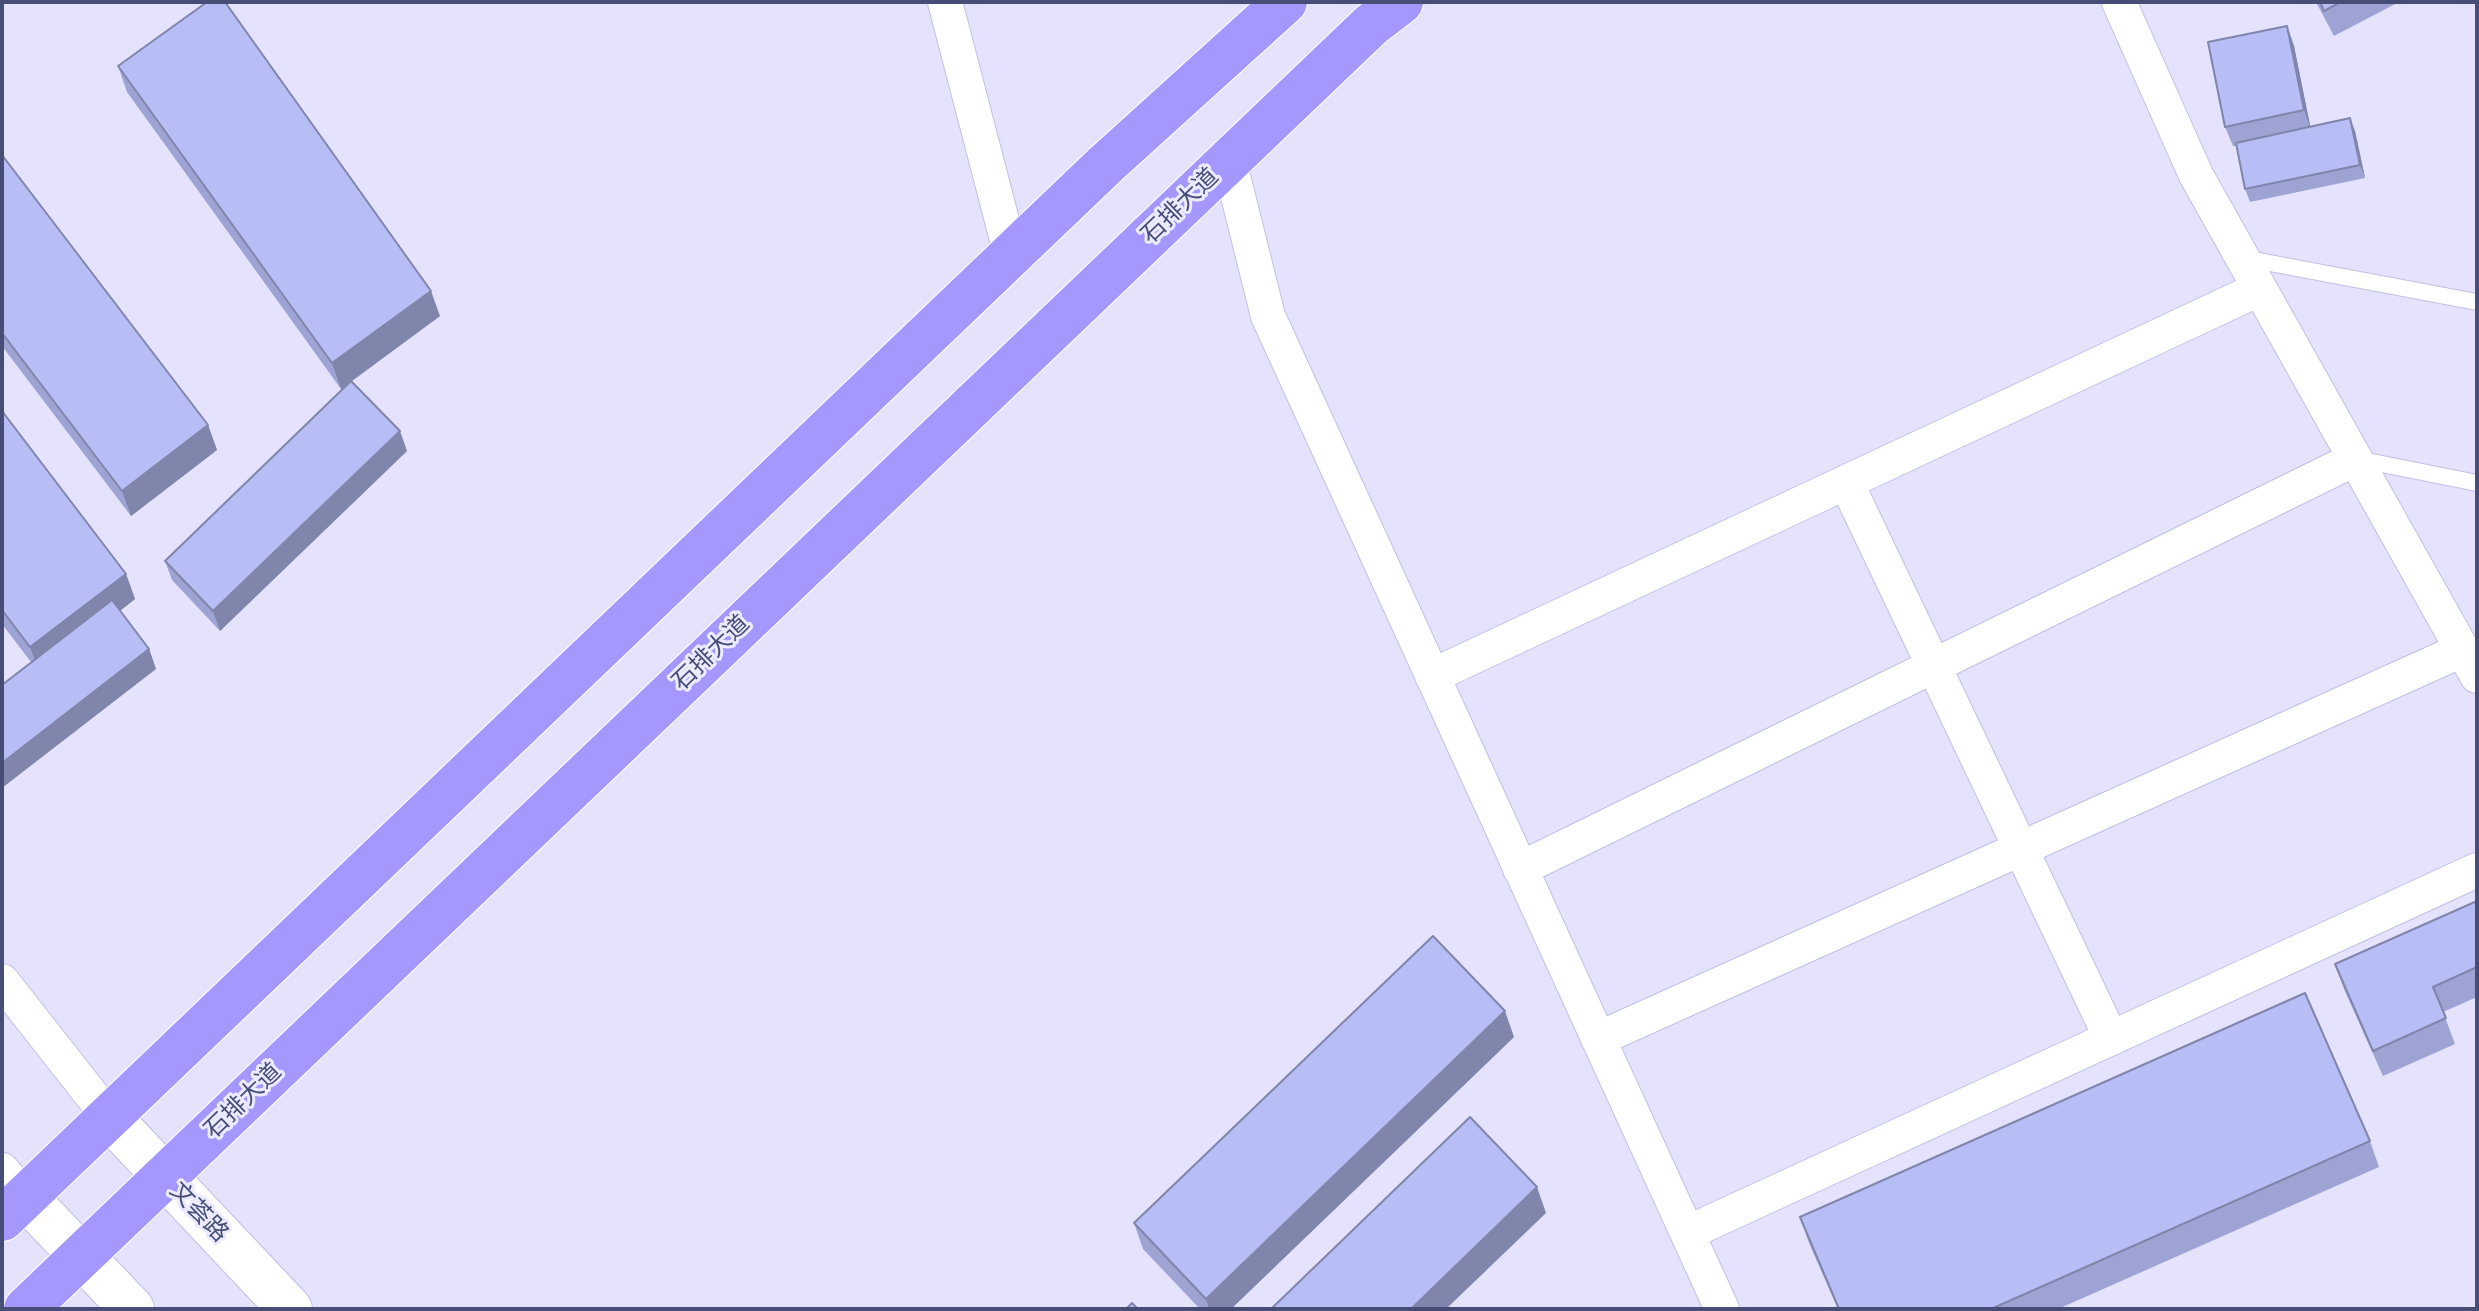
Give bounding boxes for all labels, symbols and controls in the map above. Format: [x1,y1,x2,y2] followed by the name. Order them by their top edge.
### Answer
[1136,163,1226,251] street label: 石排大道
[667,610,757,698] street label: 石排大道
[199,1058,289,1146] street label: 石排大道
[163,1177,233,1249] street label: 文荟路

